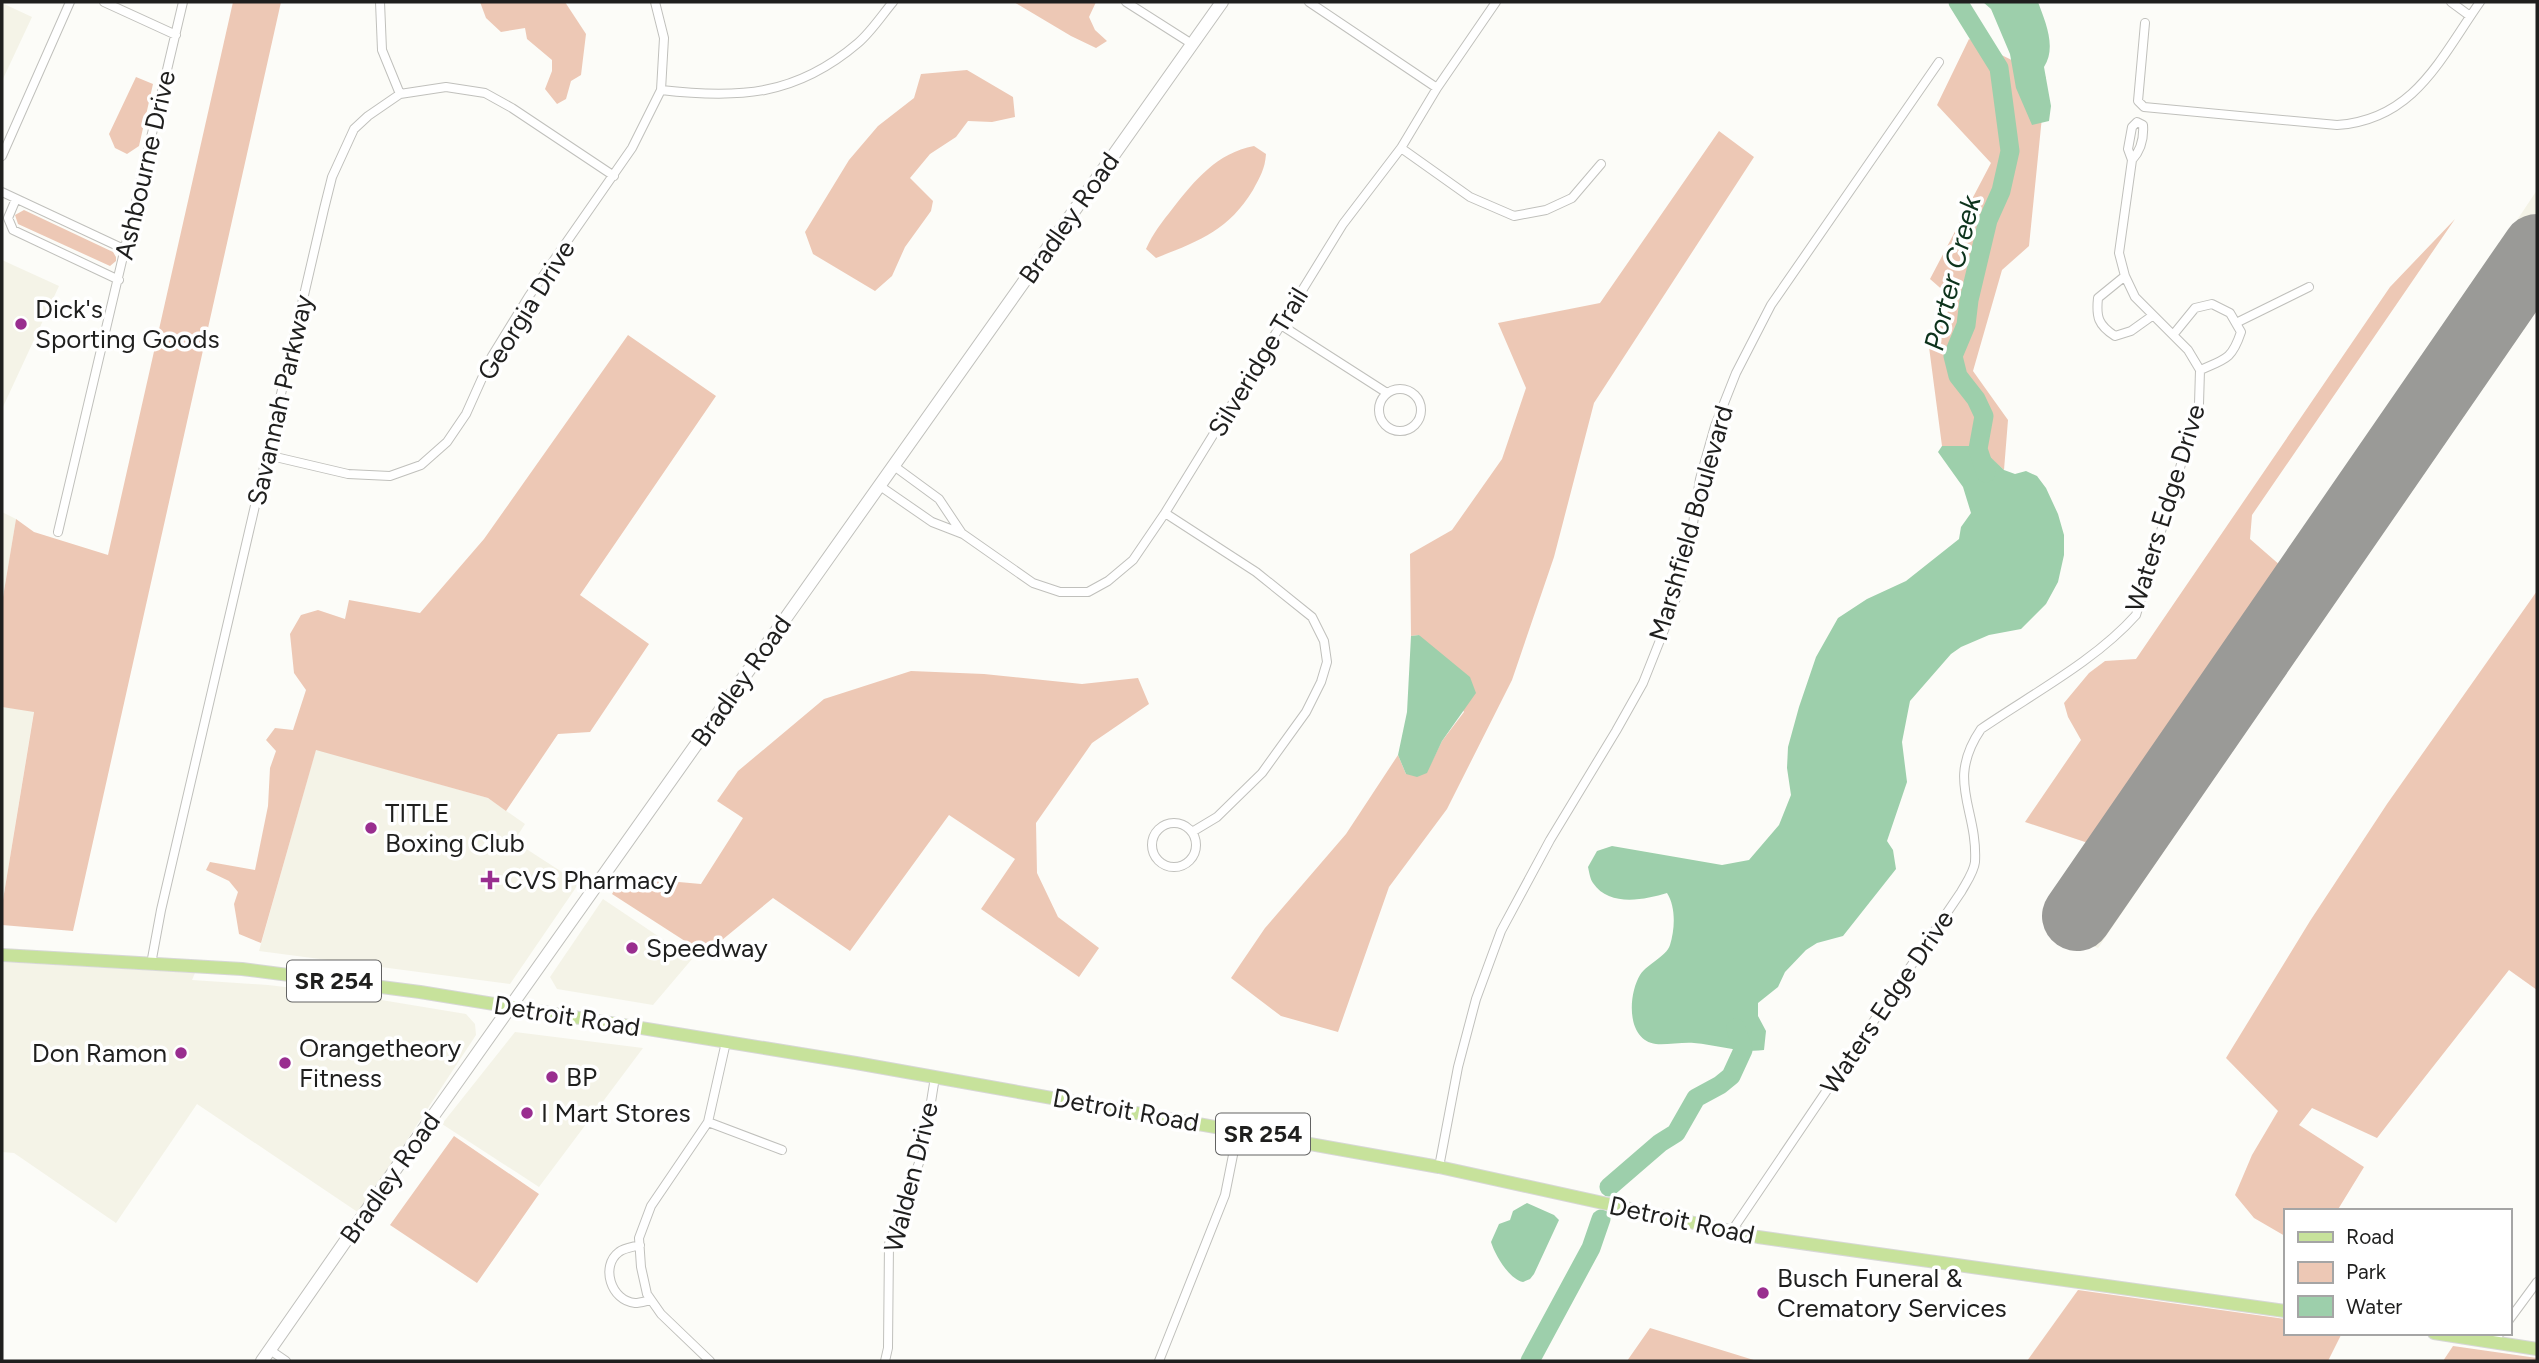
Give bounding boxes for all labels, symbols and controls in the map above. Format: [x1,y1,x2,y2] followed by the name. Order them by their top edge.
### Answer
[108,67,182,263] street label: Ashbourne Drive
[1012,146,1126,290] street label: Bradley Road
[1916,191,1988,354] water label: Porter Creek
[470,234,582,386] street label: Georgia Drive
[1201,282,1315,442] street label: Silveridge Trail
[240,291,320,508] street label: Savannah Parkway
[35,293,220,355] place label: Dick's Sporting Goods
[13,316,29,332] marker: Dick's Sporting Goods
[2118,400,2212,616] street label: Waters Edge Drive
[1642,402,1740,644] street label: Marshfield Boulevard
[684,609,798,753] street label: Bradley Road
[385,797,525,859] place label: TITLE Boxing Club
[363,820,379,836] marker: TITLE Boxing Club
[504,864,678,896] place label: CVS Pharmacy
[482,872,498,888] marker: CVS Pharmacy
[1814,904,1960,1100] street label: Waters Edge Drive
[646,932,768,964] place label: Speedway
[624,940,640,956] marker: Speedway
[287,960,381,1001] road number: SR 254
[491,989,643,1043] street label: Detroit Road
[299,1032,462,1094] place label: Orangetheory Fitness
[32,1037,167,1069] place label: Don Ramon
[173,1045,189,1061] marker: Don Ramon
[277,1055,293,1071] marker: Orangetheory Fitness
[566,1061,597,1093] place label: BP
[544,1069,560,1085] marker: BP
[1050,1081,1202,1139] street label: Detroit Road
[541,1097,691,1129] place label: I Mart Stores
[877,1099,945,1255] street label: Walden Drive
[519,1105,535,1121] marker: I Mart Stores
[333,1106,447,1250] street label: Bradley Road
[1216,1114,1310,1154] road number: SR 254
[1606,1189,1758,1251] street label: Detroit Road
[2284,1209,2511,1335] legend
[2346,1224,2394,1249] text: Road
[2346,1259,2387,1284] text: Park
[1777,1262,2007,1324] place label: Busch Funeral & Crematory Services
[1755,1285,1771,1301] marker: Busch Funeral & Crematory Services
[2346,1294,2402,1319] text: Water

